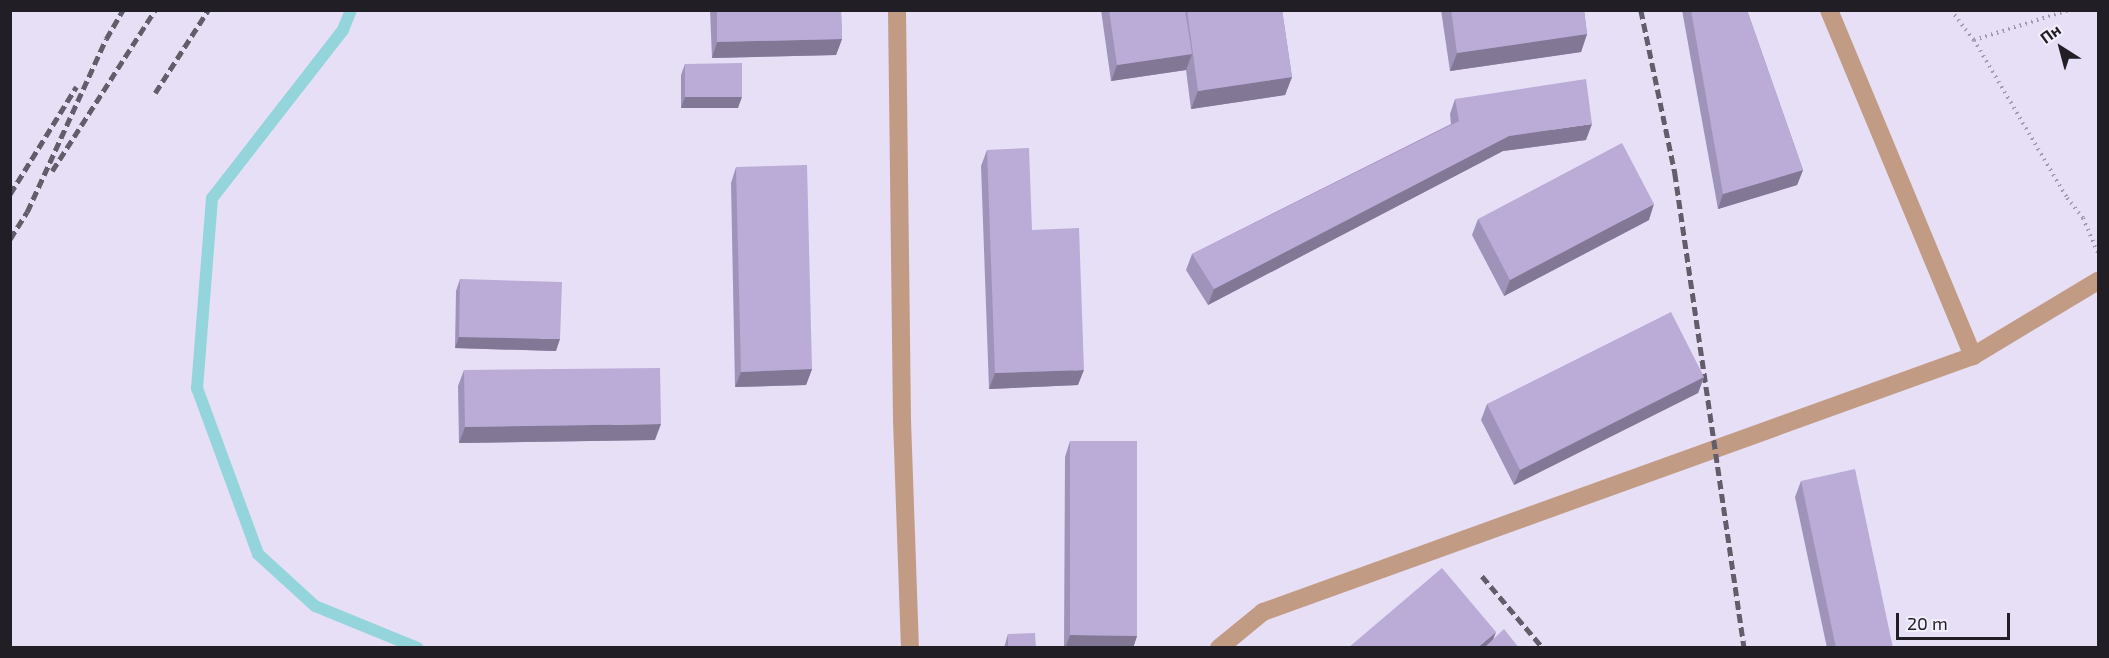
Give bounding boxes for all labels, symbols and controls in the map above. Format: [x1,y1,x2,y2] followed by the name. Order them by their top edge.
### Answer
[2031,18,2091,78] north arrow
[2036,19,2064,47] text: Пн
[1899,601,2013,639] scale bar
[1907,612,1948,634] text: 20 m

